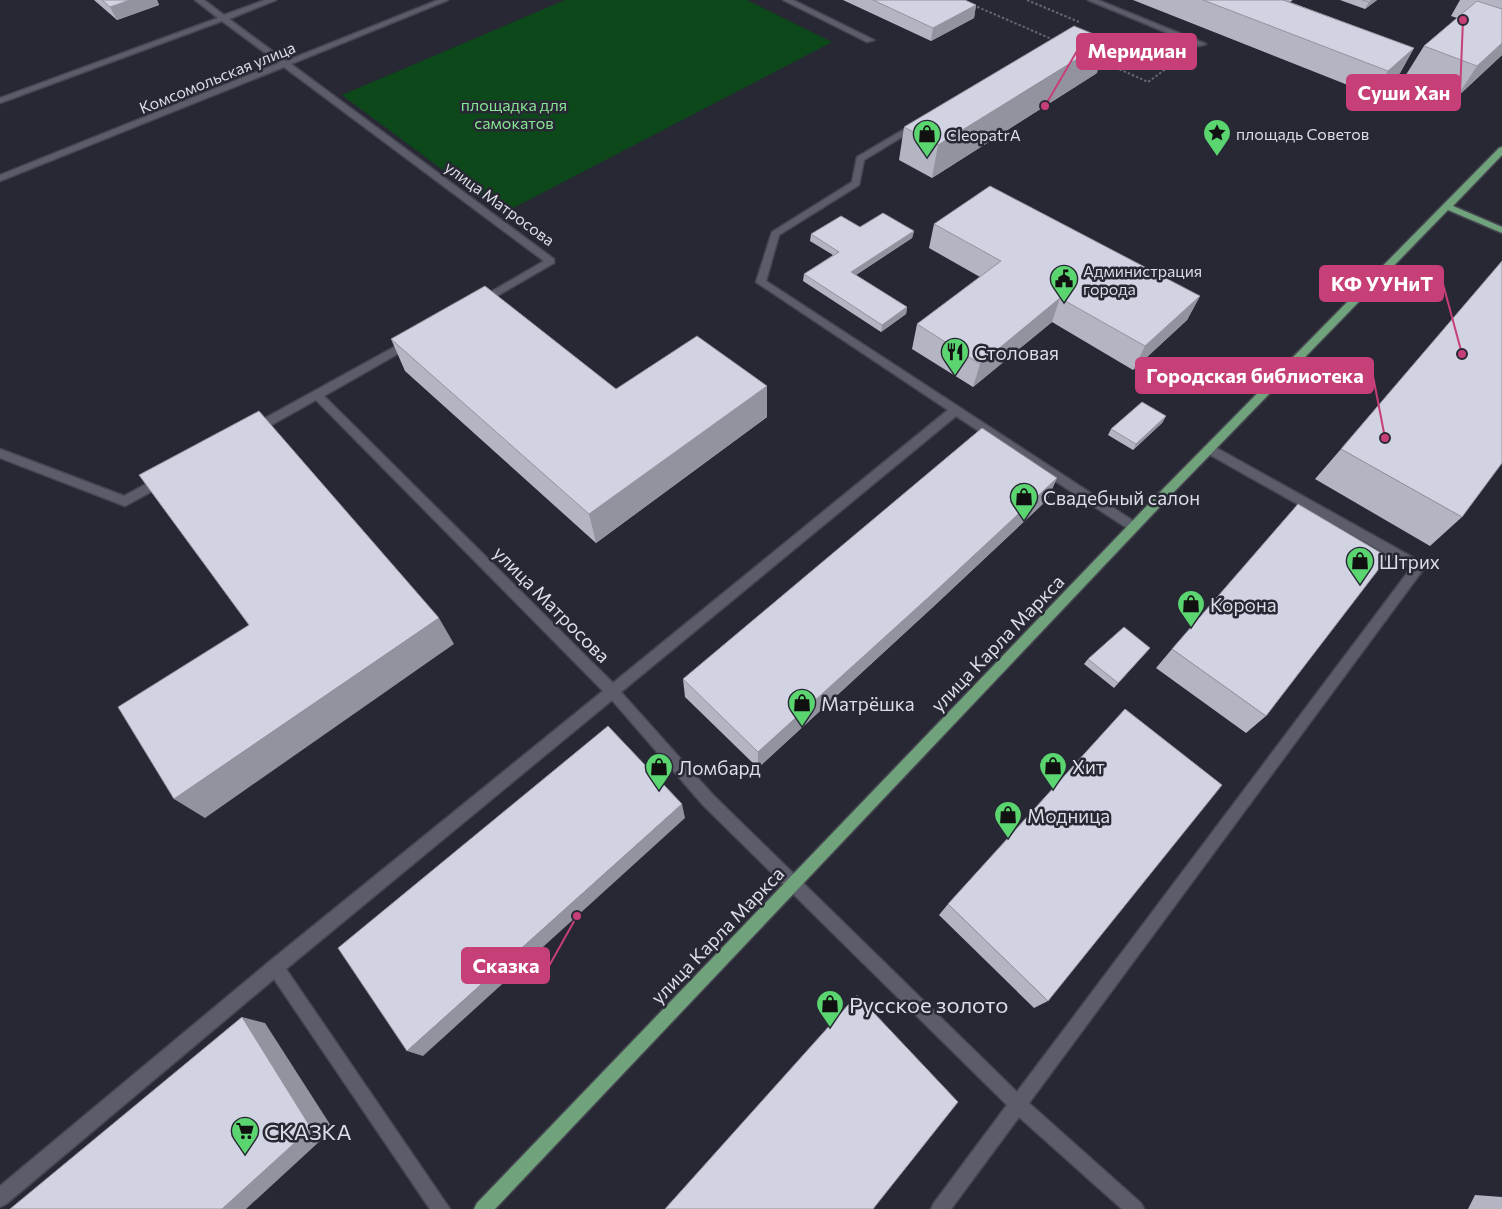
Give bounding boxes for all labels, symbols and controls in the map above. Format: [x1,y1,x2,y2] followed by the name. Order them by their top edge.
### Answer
[1077,34,1196,69] callout: Меридиан
[136,37,298,117] street label: Комсомольская улица
[1087,38,1187,62] text: Меридиан
[1347,75,1460,110] callout: Суши Хан
[1358,80,1450,104] text: Суши Хан
[461,95,567,132] park label: площадка для самокатов
[1202,118,1232,157] place icon: площадь Советов
[912,119,942,158] shop icon: CleopatrA
[1236,124,1369,143] place label: площадь Советов
[946,125,1021,144] place label: CleopatrA
[441,157,559,249] street label: улица Матросова
[1083,261,1202,298] place label: Администрация города
[1049,264,1079,303] public building icon: Администрация города
[1320,266,1443,301] callout: КФ УУНиТ
[1331,271,1433,295] text: КФ УУНиТ
[940,337,970,376] restaurant icon: Столовая
[974,341,1059,364] place label: Столовая
[1136,358,1373,393] callout: Городская библиотека
[1146,363,1364,387] text: Городская библиотека
[1009,482,1039,521] shop icon: Свадебный салон
[1043,486,1200,509] place label: Свадебный салон
[489,541,615,667] street label: улица Матросова
[1345,546,1375,585] shop icon: Штрих
[1379,550,1440,573] place label: Штрих
[926,570,1068,716] street label: улица Карла Маркса
[1176,589,1206,628] shop icon: Корона
[1210,593,1277,616] place label: Корона
[787,688,817,727] shop icon: Матрёшка
[821,692,915,715] place label: Матрёшка
[1038,751,1068,790] shop icon: Хит
[644,752,674,791] shop icon: Ломбард
[1072,755,1105,778] place label: Хит
[678,756,761,779] place label: Ломбард
[993,800,1023,839] shop icon: Модница
[1027,804,1110,827] place label: Модница
[646,862,788,1008] street label: улица Карла Маркса
[462,948,549,983] callout: Сказка
[472,953,540,977] text: Сказка
[815,989,845,1028] shop icon: Русское золото
[849,991,1008,1018] place label: Русское золото
[230,1116,260,1155] supermarket icon: СКАЗКА
[264,1118,352,1145] place label: СКАЗКА

